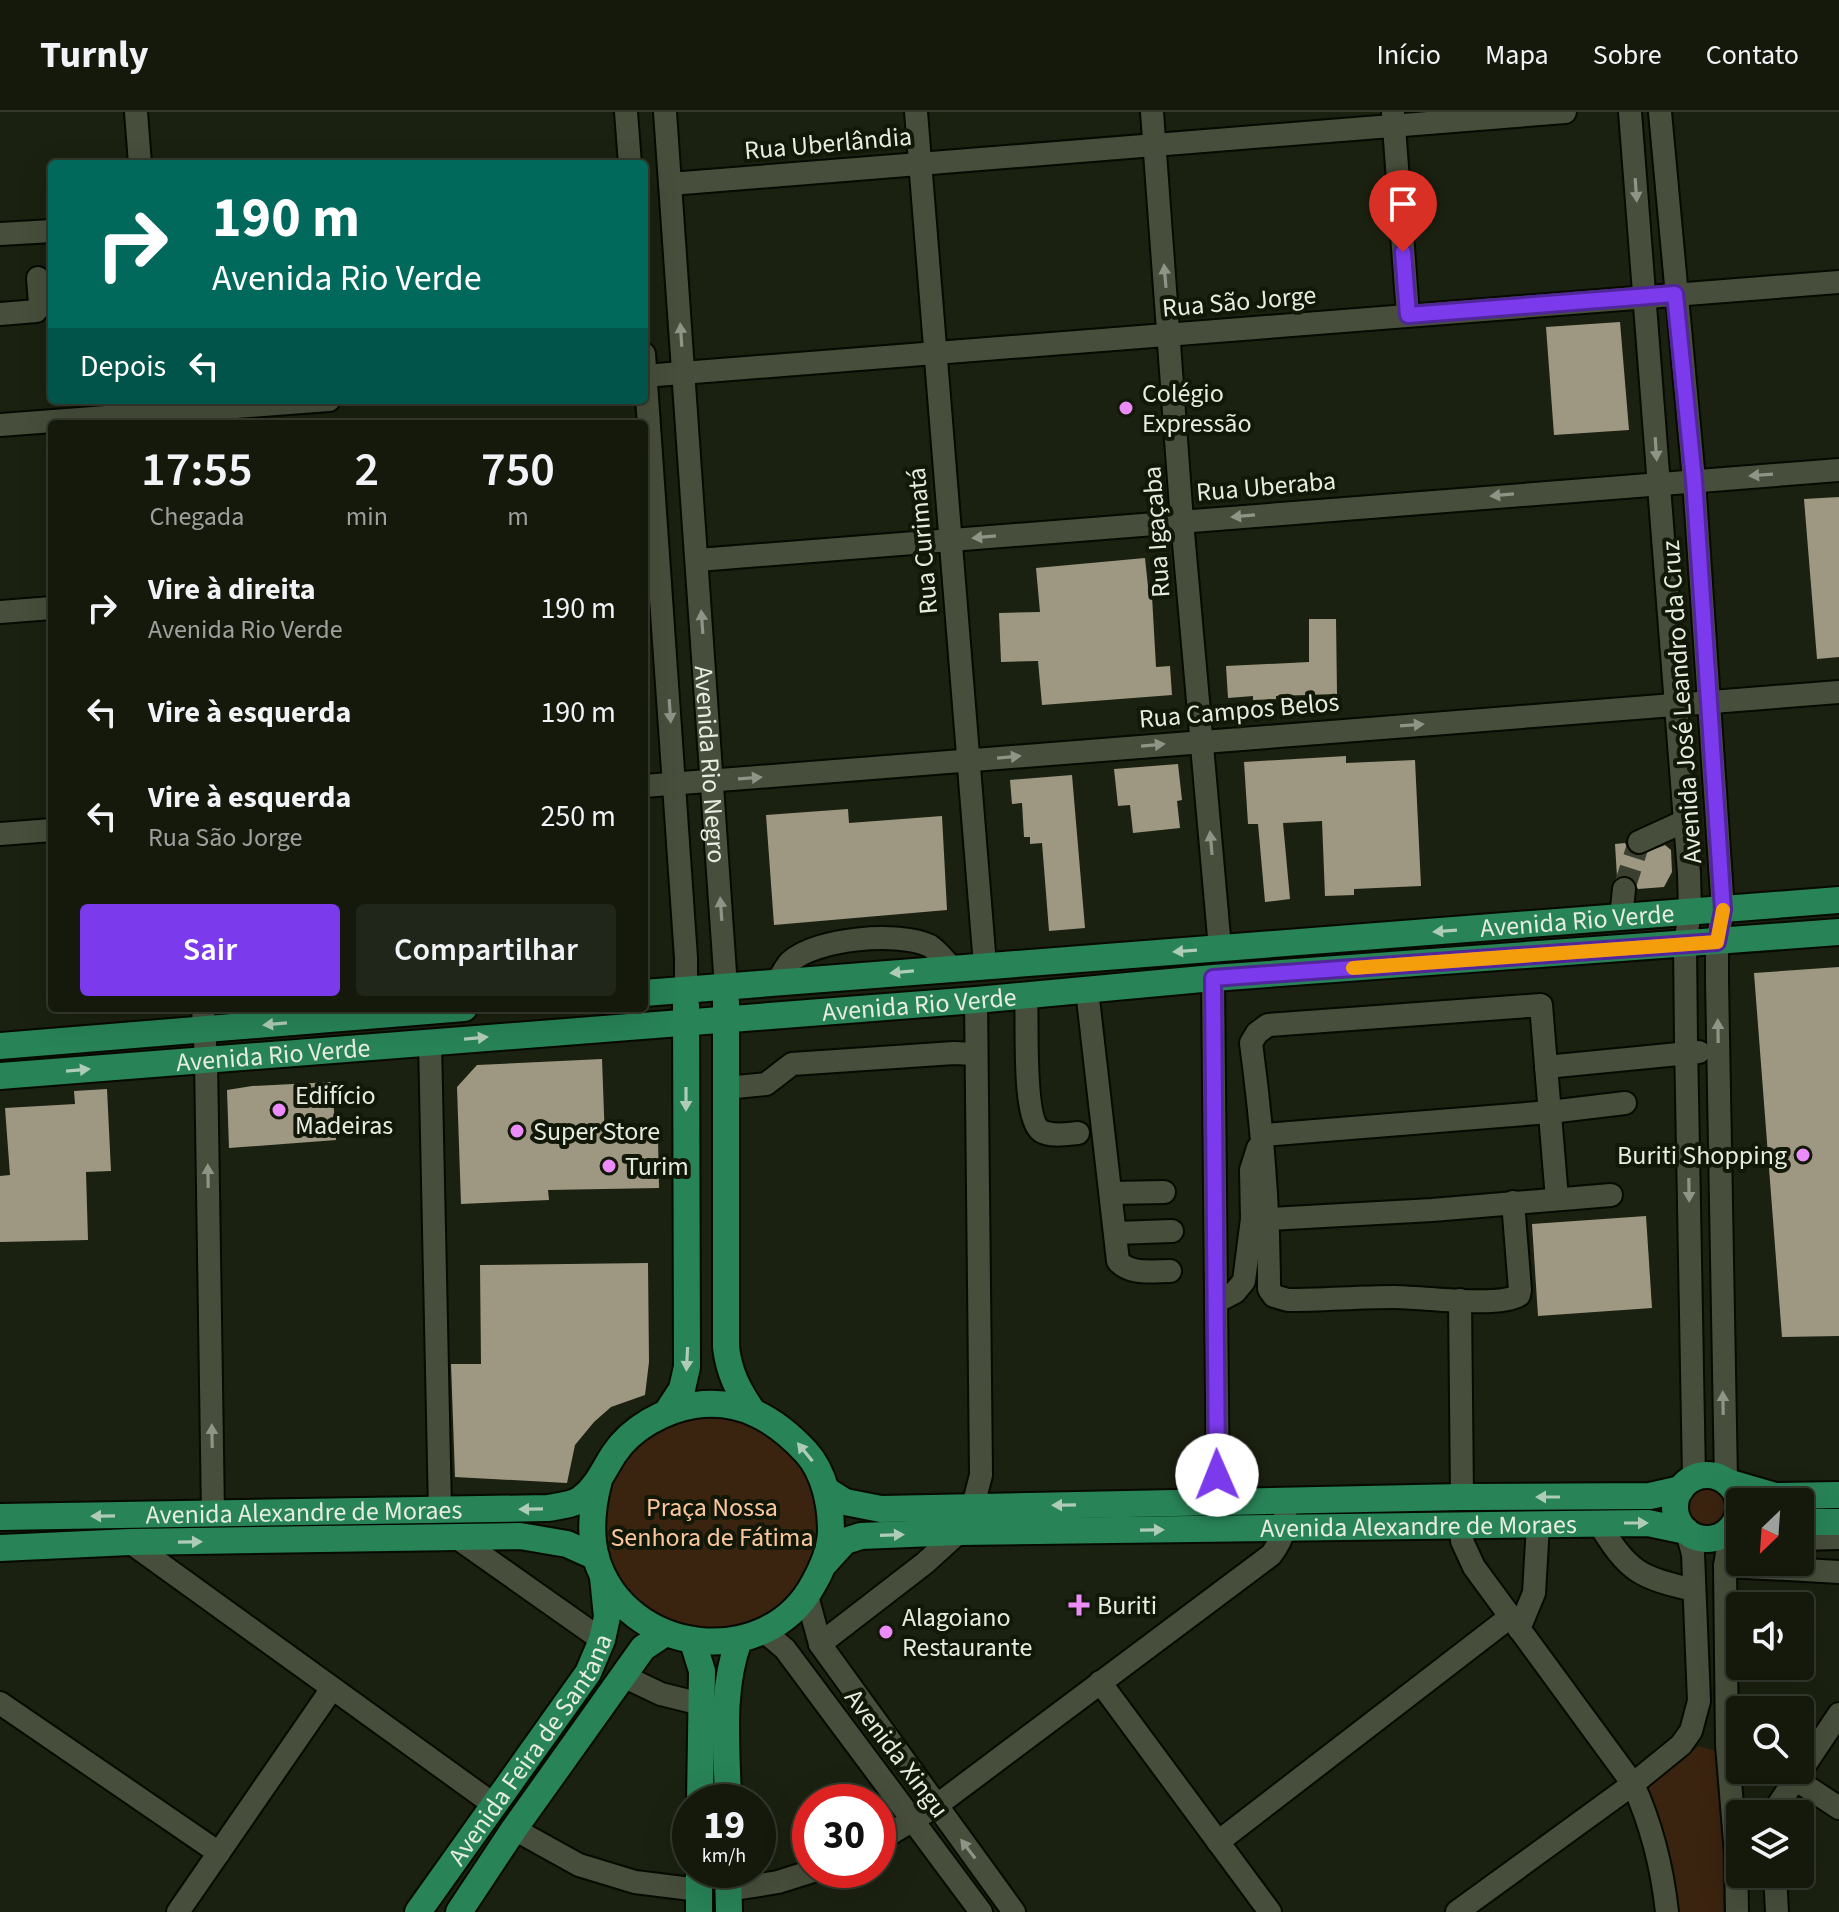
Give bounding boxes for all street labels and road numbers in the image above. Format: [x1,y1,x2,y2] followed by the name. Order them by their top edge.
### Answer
[743,118,913,169] street label: Rua Uberlândia
[1160,276,1318,327] street label: Rua São Jorge
[1195,462,1337,511] street label: Rua Uberaba
[1133,465,1180,599] street label: Rua Igaçaba
[898,466,947,616] street label: Rua Curimatá
[1652,539,1711,865] street label: Avenida José Leandro da Cruz
[685,664,735,865] street label: Avenida Rio Negro
[1137,683,1341,738] street label: Rua Campos Belos
[1479,895,1676,947] street label: Avenida Rio Verde
[821,978,1018,1031] street label: Avenida Rio Verde
[175,1029,372,1081] street label: Avenida Rio Verde
[145,1491,463,1534] street label: Avenida Alexandre de Moraes
[1260,1506,1577,1547] street label: Avenida Alexandre de Moraes
[439,1628,622,1873] street label: Avenida Feira de Santana
[836,1681,958,1826] street label: Avenida Xingu

